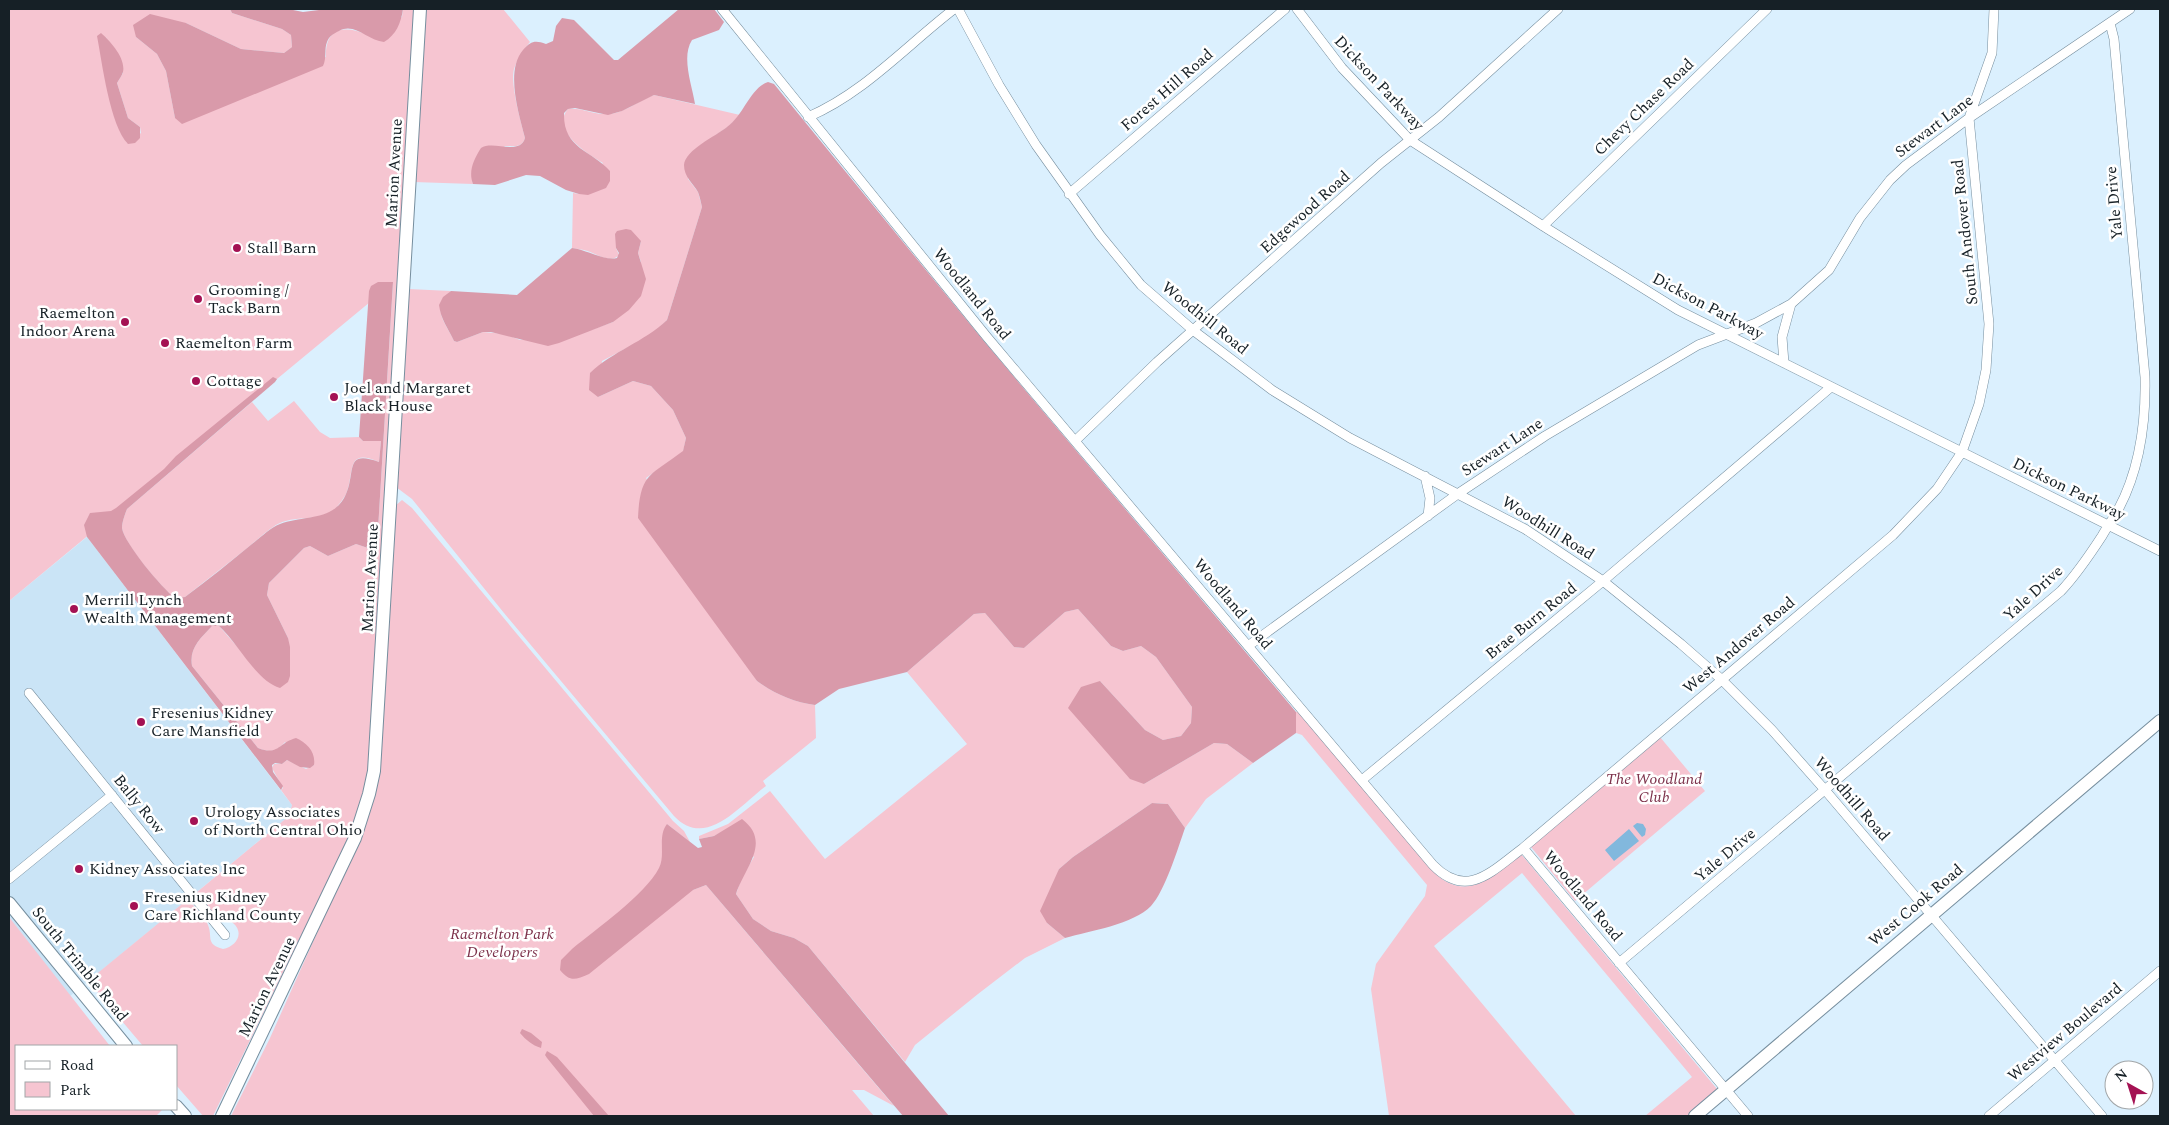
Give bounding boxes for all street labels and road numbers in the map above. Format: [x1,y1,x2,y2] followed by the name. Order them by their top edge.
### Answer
[1328,30,1431,137] street label: Dickson Parkway
[1115,43,1219,137] street label: Forest Hill Road
[1588,53,1700,161] street label: Chevy Chase Road
[1890,88,1978,164] street label: Stewart Lane
[379,118,409,228] street label: Marion Avenue
[1945,158,1985,306] street label: South Andover Road
[1255,165,1355,259] street label: Edgewood Road
[2099,165,2129,241] street label: Yale Drive
[927,243,1017,345] street label: Woodland Road
[1648,267,1769,346] street label: Dickson Parkway
[1156,275,1254,361] street label: Woodhill Road
[1456,412,1548,482] street label: Stewart Lane
[2008,451,2131,527] street label: Dickson Parkway
[1497,490,1599,566] street label: Woodhill Road
[355,523,385,633] street label: Marion Avenue
[1188,553,1278,655] street label: Woodland Road
[1998,559,2068,627] street label: Yale Drive
[1480,576,1582,666] street label: Brae Burn Road
[1678,591,1800,699] street label: West Andover Road
[1808,751,1896,847] street label: Woodhill Road
[107,769,171,840] street label: Bally Row
[1689,822,1761,888] street label: Yale Drive
[1538,845,1628,947] street label: Woodland Road
[1863,858,1969,952] street label: West Cook Road
[26,901,134,1027] street label: South Trimble Road
[232,933,302,1041] street label: Marion Avenue
[2002,977,2128,1087] street label: Westview Boulevard

